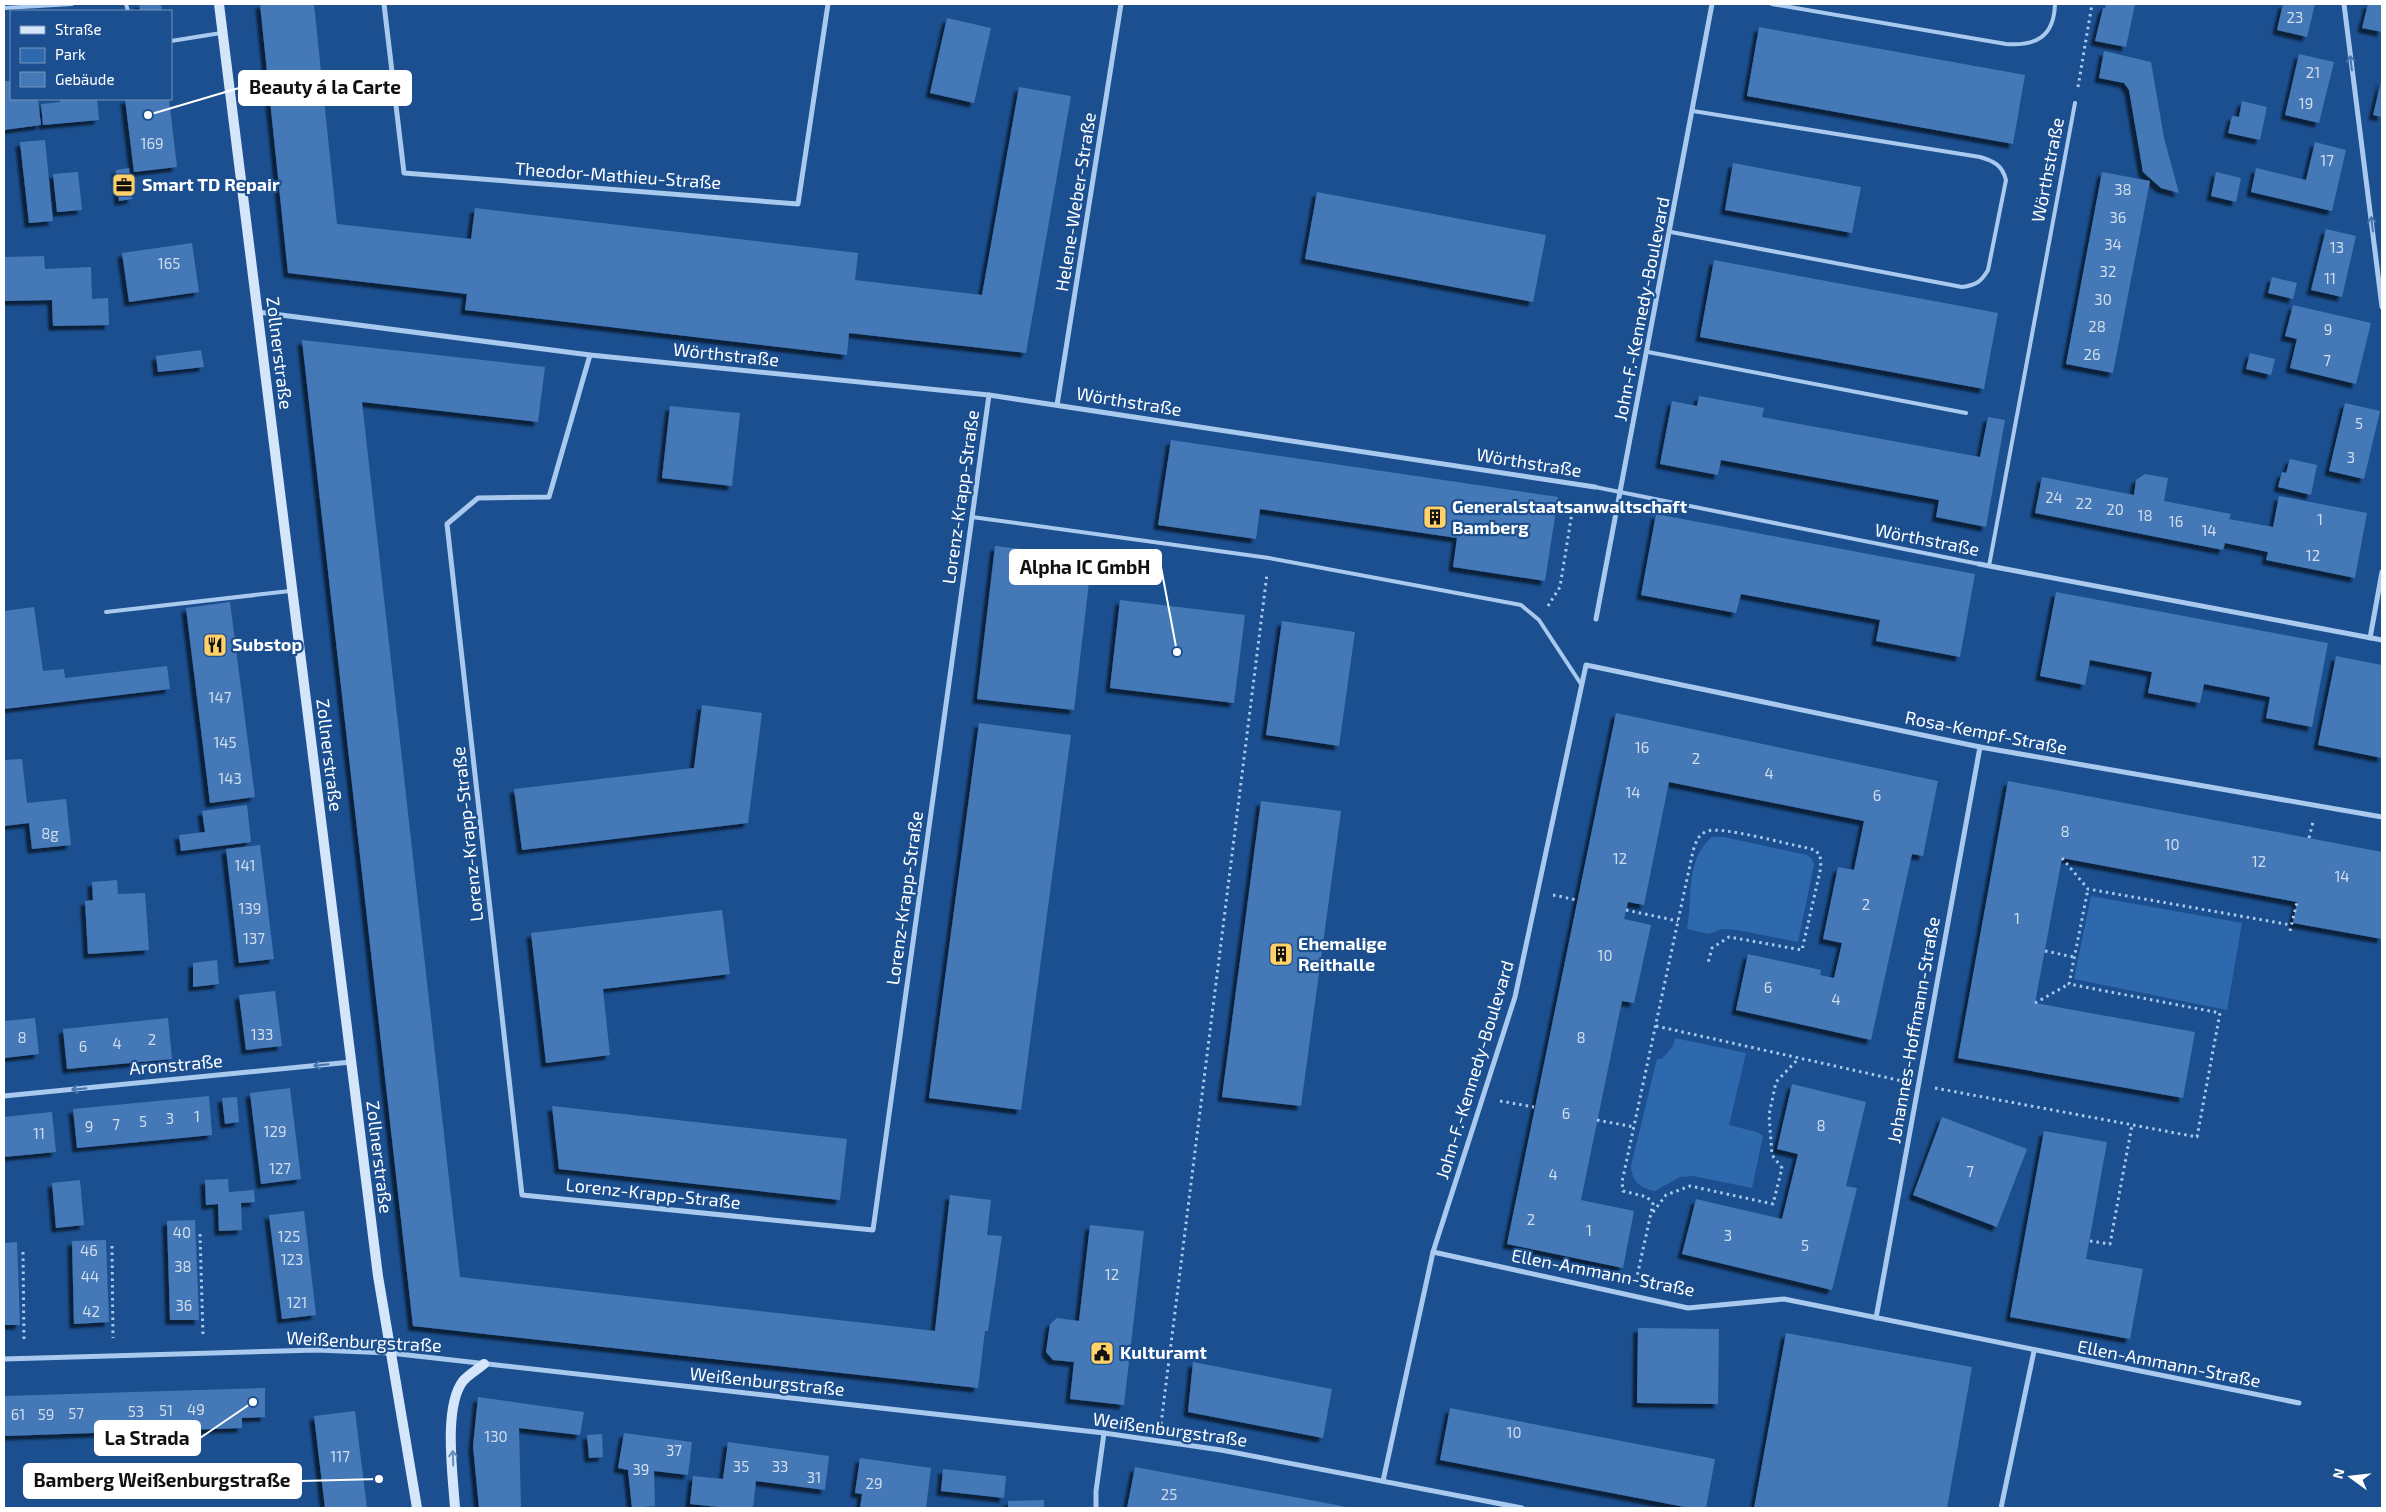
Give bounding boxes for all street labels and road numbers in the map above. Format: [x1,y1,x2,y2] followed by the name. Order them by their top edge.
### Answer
[1050,111,1100,293] street label: Helene-Weber-Straße
[2026,115,2068,224] street label: Wörthstraße
[514,157,722,193] street label: Theodor-Mathieu-Straße
[1608,195,1674,423] street label: John-F.-Kennedy-Boulevard
[262,295,298,410] street label: Zollnerstraße
[672,338,780,371] street label: Wörthstraße
[1075,382,1183,420] street label: Wörthstraße
[937,408,983,585] street label: Lorenz-Krapp-Straße
[1475,443,1583,481] street label: Wörthstraße
[1873,518,1982,560] street label: Wörthstraße
[312,697,348,812] street label: Zollnerstraße
[1903,706,2069,759] street label: Rosa-Kempf-Straße
[447,746,487,923] street label: Lorenz-Krapp-Straße
[881,809,927,986] street label: Lorenz-Krapp-Straße
[1882,915,1944,1145] street label: Johannes-Hoffmann-Straße
[1430,958,1518,1182] street label: John-F.-Kennedy-Boulevard
[128,1049,224,1079] street label: Aronstraße
[362,1099,398,1214] street label: Zollnerstraße
[565,1173,742,1213] street label: Lorenz-Krapp-Straße
[1510,1243,1697,1301] street label: Ellen-Ammann-Straße
[286,1326,442,1356] street label: Weißenburgstraße
[2076,1334,2263,1392] street label: Ellen-Ammann-Straße
[688,1362,846,1400] street label: Weißenburgstraße
[1091,1407,1249,1451] street label: Weißenburgstraße

